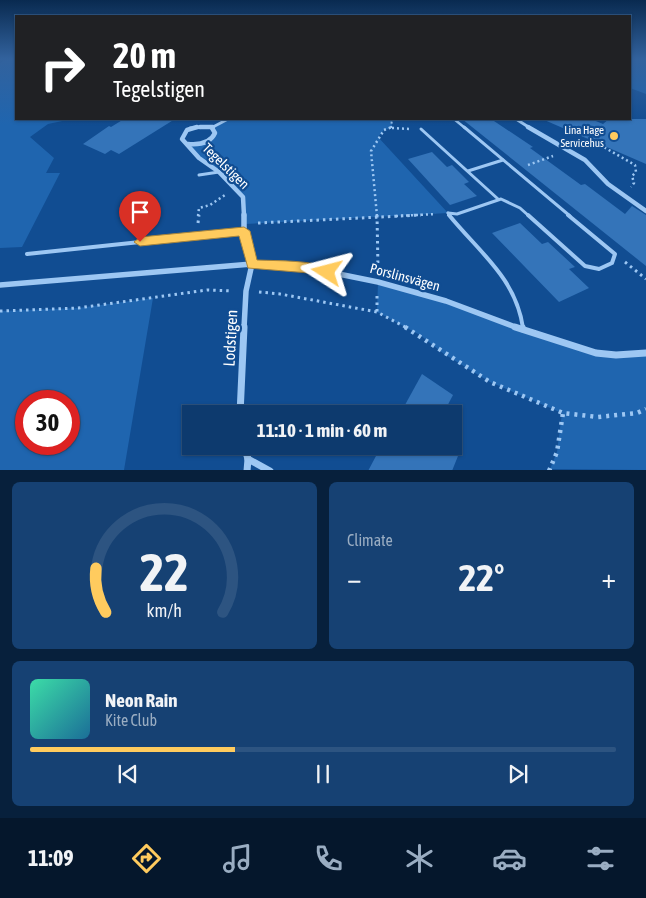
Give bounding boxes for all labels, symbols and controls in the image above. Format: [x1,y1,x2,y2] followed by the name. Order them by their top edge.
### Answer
[30,35,95,100] icon: right
[113,35,176,75] text: 20 m
[113,76,205,102] text: Tegelstigen
[560,124,604,149] place label: Lina Hage Servicehus
[608,130,620,142] marker: Lina Hage Servicehus
[199,140,253,192] street label: Tegelstigen
[119,191,161,242] pin
[126,198,154,226] icon: arrive
[300,245,352,297] position arrow
[368,260,442,294] street label: Porslinsvägen
[220,309,241,367] street label: Lodstigen
[15,390,80,455] speed limit sign: 30
[257,419,387,441] text: 11:10 · 1 min · 60 m
[347,531,393,549] text: Climate
[140,542,189,602] text: 22
[458,556,505,599] text: 22°
[347,562,362,594] text: −
[601,562,616,594] text: +
[147,600,182,621] text: km/h
[105,689,177,711] text: Neon Rain
[105,711,157,729] text: Kite Club
[114,760,142,788] icon: previous
[309,760,337,788] icon: pause
[504,760,532,788] icon: next
[129,841,164,876] icon: directions
[220,841,255,876] icon: music
[311,841,346,876] icon: phone
[402,841,437,876] icon: climate
[492,841,527,876] icon: car
[583,841,618,876] icon: filters
[28,845,74,871] text: 11:09

